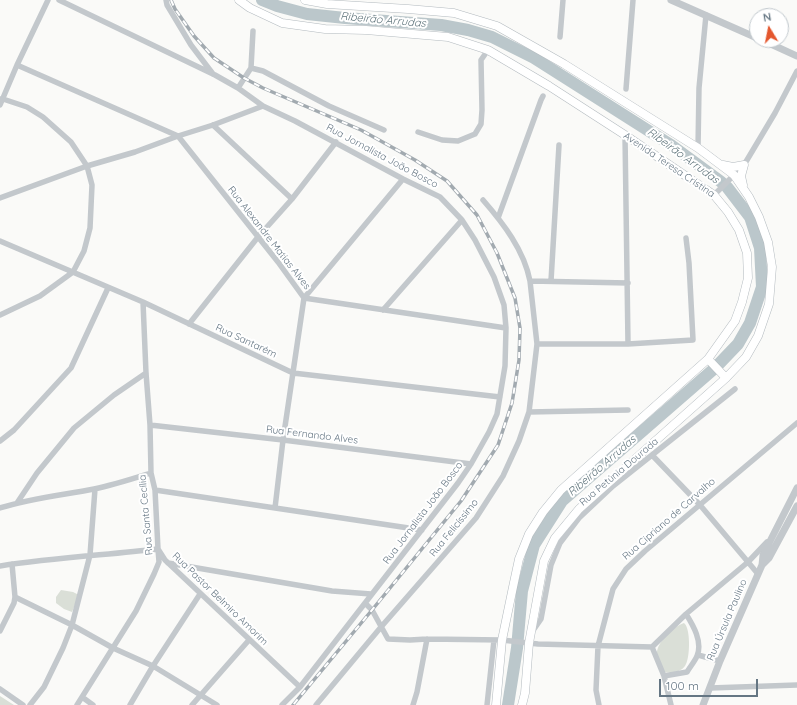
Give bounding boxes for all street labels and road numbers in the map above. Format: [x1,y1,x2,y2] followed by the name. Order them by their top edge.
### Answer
[324,121,440,191] street label: Rua Jornalista João Bosco
[621,130,717,200] street label: Avenida Teresa Cristina
[225,184,313,292] street label: Rua Alexandre Matias Alves
[213,322,279,360] street label: Rua Santarém
[265,423,359,447] street label: Rua Fernando Alves
[577,435,661,509] street label: Rua Petúnia Dourada
[381,460,465,566] street label: Rua Jornalista João Bosco
[137,474,155,556] street label: Rua Santa Cecília
[620,475,718,563] street label: Rua Cipriano de Carvalho
[427,497,481,559] street label: Rua Felicíssimo
[170,550,270,648] street label: Rua Pastor Belmiro Amorim
[704,577,750,663] street label: Rua Úrsula Paulino

